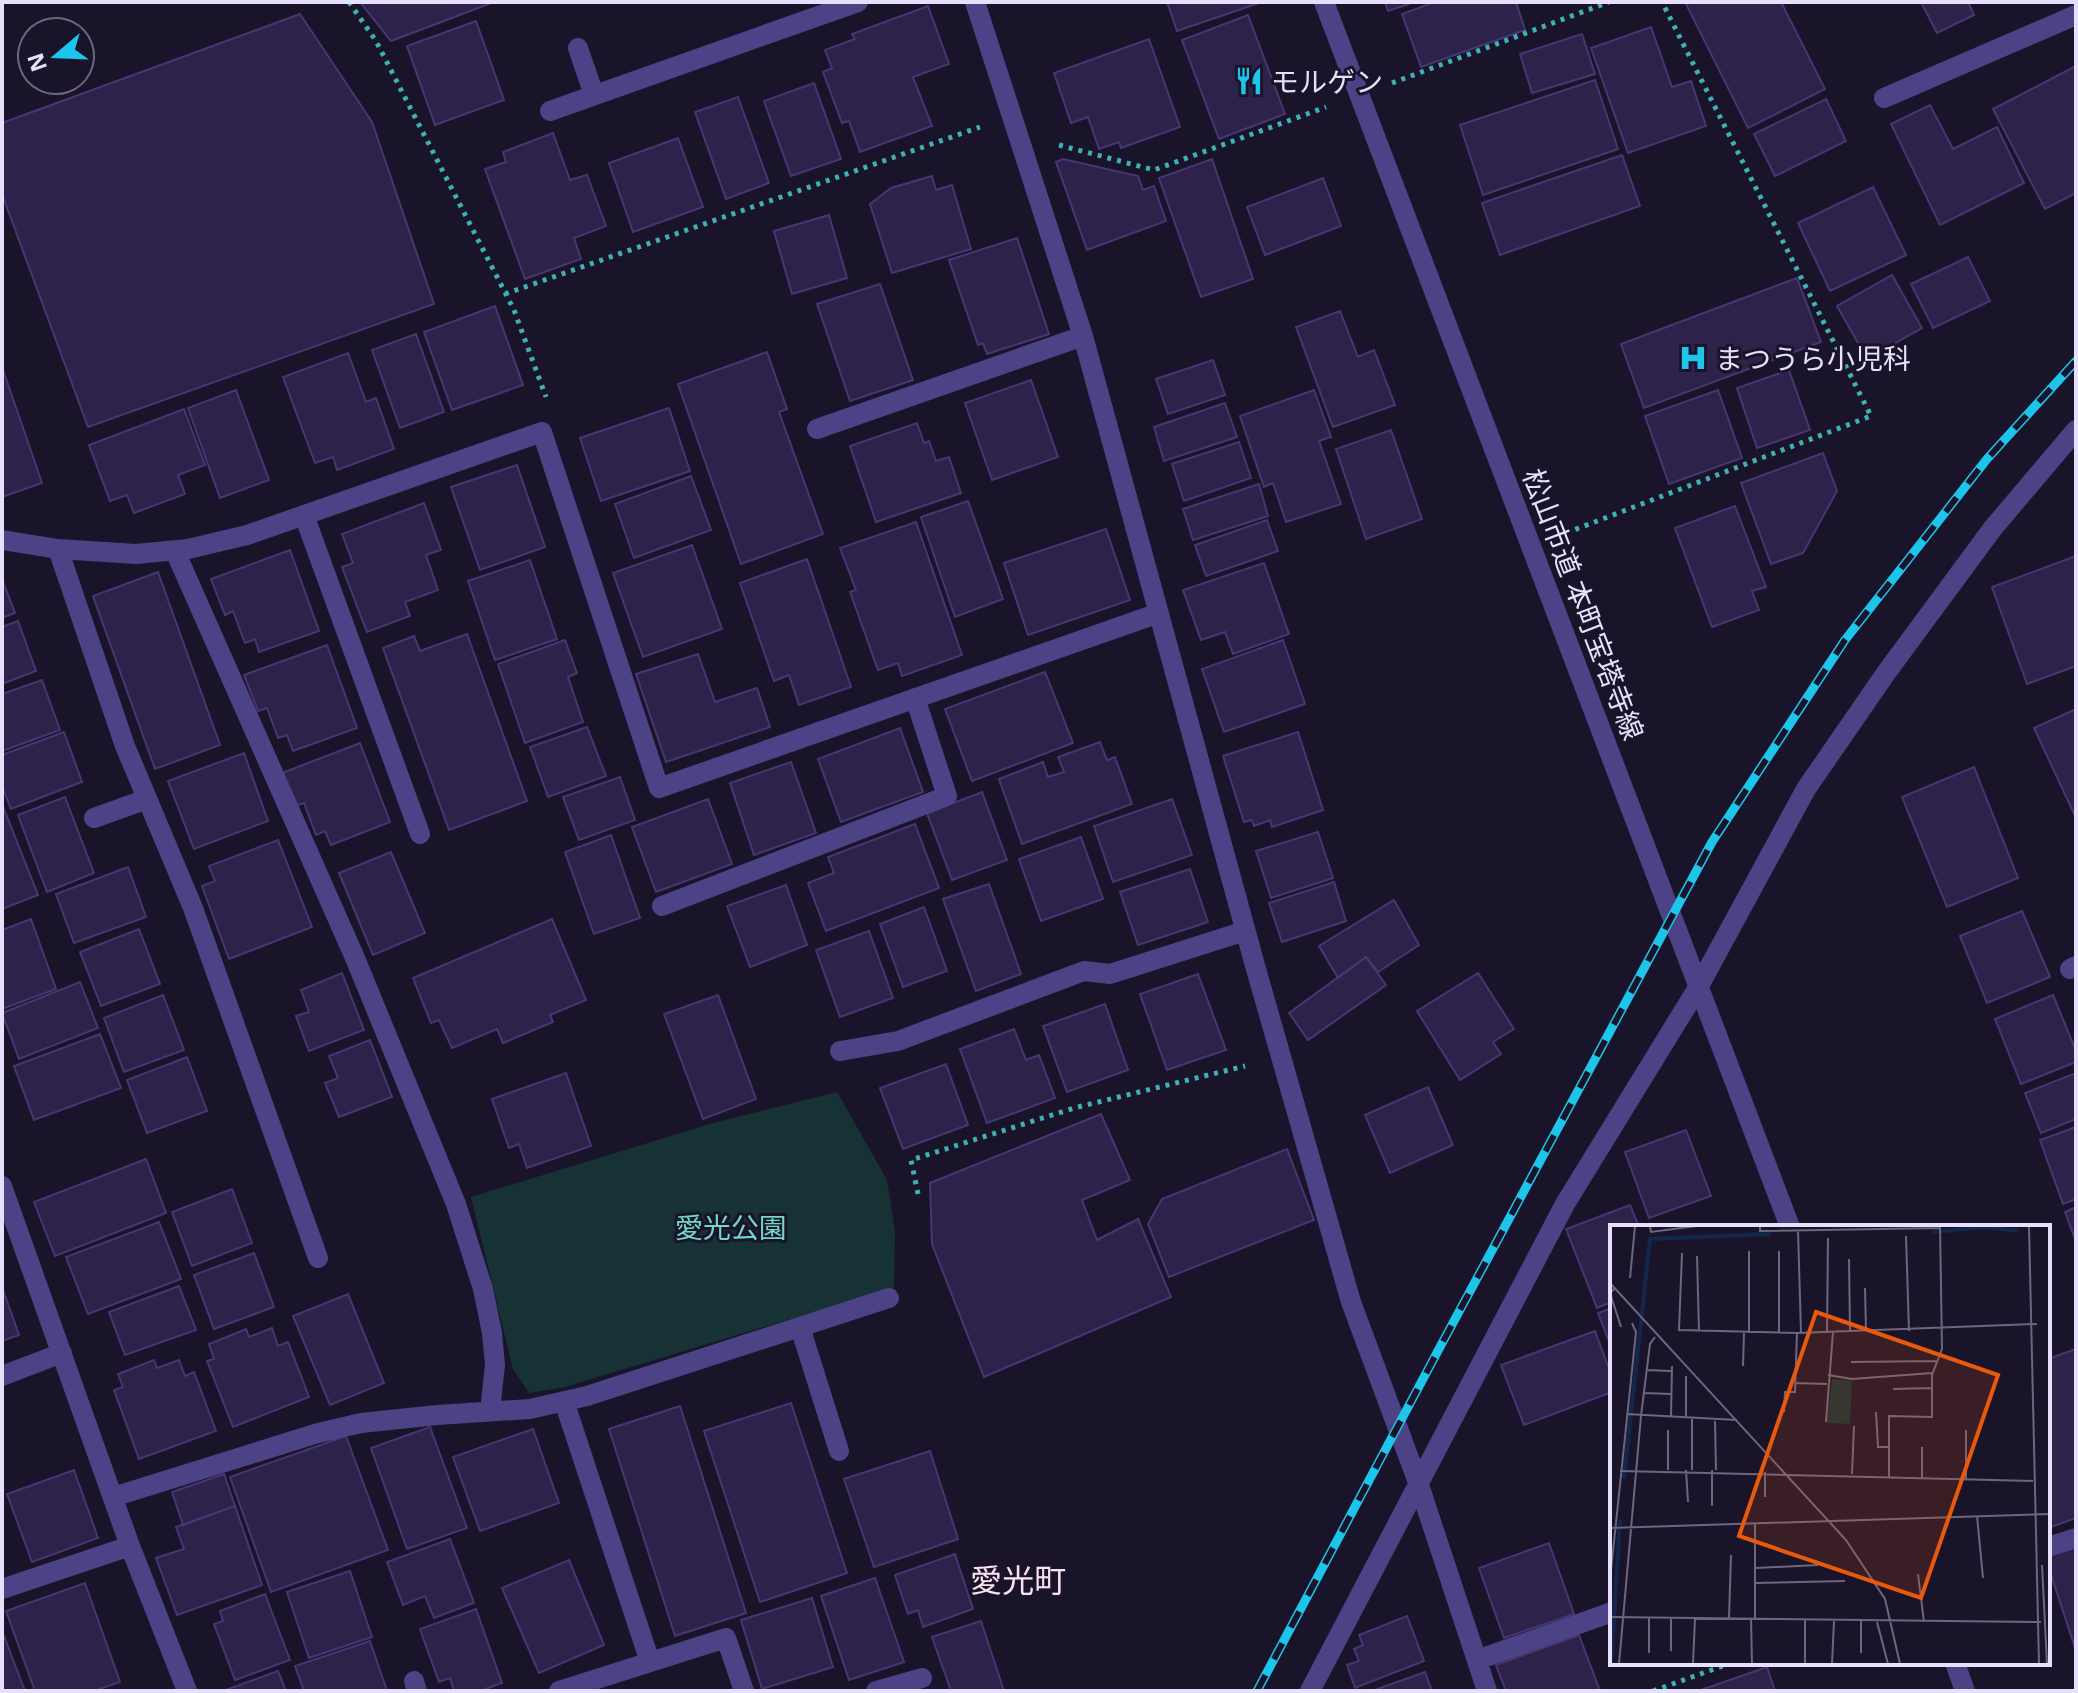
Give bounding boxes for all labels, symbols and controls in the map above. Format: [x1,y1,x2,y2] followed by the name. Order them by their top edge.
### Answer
[16,16,96,96] north arrow
[19,49,53,76] text: N
[1271,62,1383,100] place label: モルゲン
[1234,66,1264,96] restaurant icon: モルゲン
[1715,339,1911,377] place label: まつうら小児科
[1678,343,1708,373] hospital icon: まつうら小児科
[1515,463,1653,745] street label: 松山市道 本町宝塔寺線
[675,1208,787,1246] park label: 愛光公園
[1610,1225,2050,1665] inset map
[970,1558,1066,1601] district label: 愛光町

